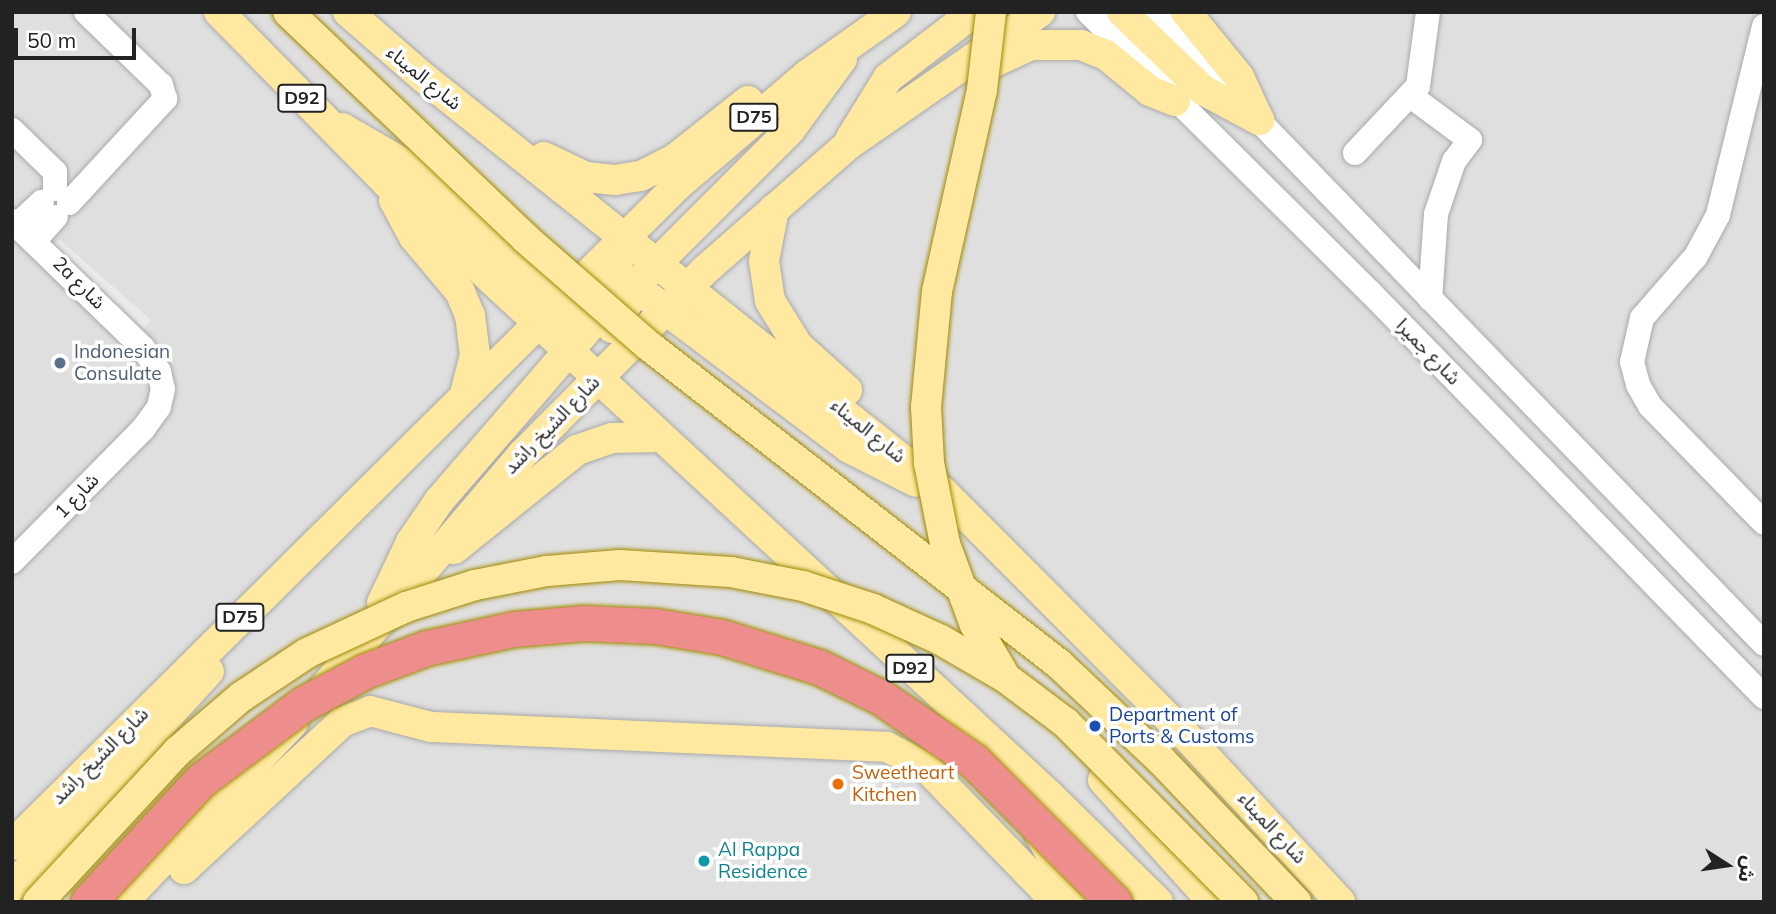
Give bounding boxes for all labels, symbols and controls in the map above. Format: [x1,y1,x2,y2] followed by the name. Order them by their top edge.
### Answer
[18,14,140,58] scale bar
[27,27,76,53] text: 50 m
[382,41,466,115] street label: شارع الميناء
[276,84,328,113] road number: D92
[728,103,780,132] road number: D75
[48,252,110,314] street label: 2a شارع
[1391,314,1465,390] street label: شارع جميرا
[74,341,170,385] place label: Indonesian Consulate
[52,355,68,371] marker: Indonesian Consulate
[499,371,605,479] street label: شارع الشيخ راشد
[826,394,910,468] street label: شارع الميناء
[50,469,104,523] street label: شارع 1
[214,602,266,632] road number: D75
[884,654,936,682] road number: D92
[47,703,153,809] street label: شارع الشيخ راشد
[1109,704,1255,748] place label: Department of Ports & Customs
[1087,718,1103,734] marker: Department of Ports & Customs
[852,762,954,806] place label: Sweetheart Kitchen
[830,776,846,792] marker: Sweetheart Kitchen
[1233,788,1311,868] street label: شارع الميناء
[1692,830,1762,900] north arrow
[718,839,808,883] place label: Al Rappa Residence
[696,853,712,869] marker: Al Rappa Residence
[1733,854,1762,885] text: ش

